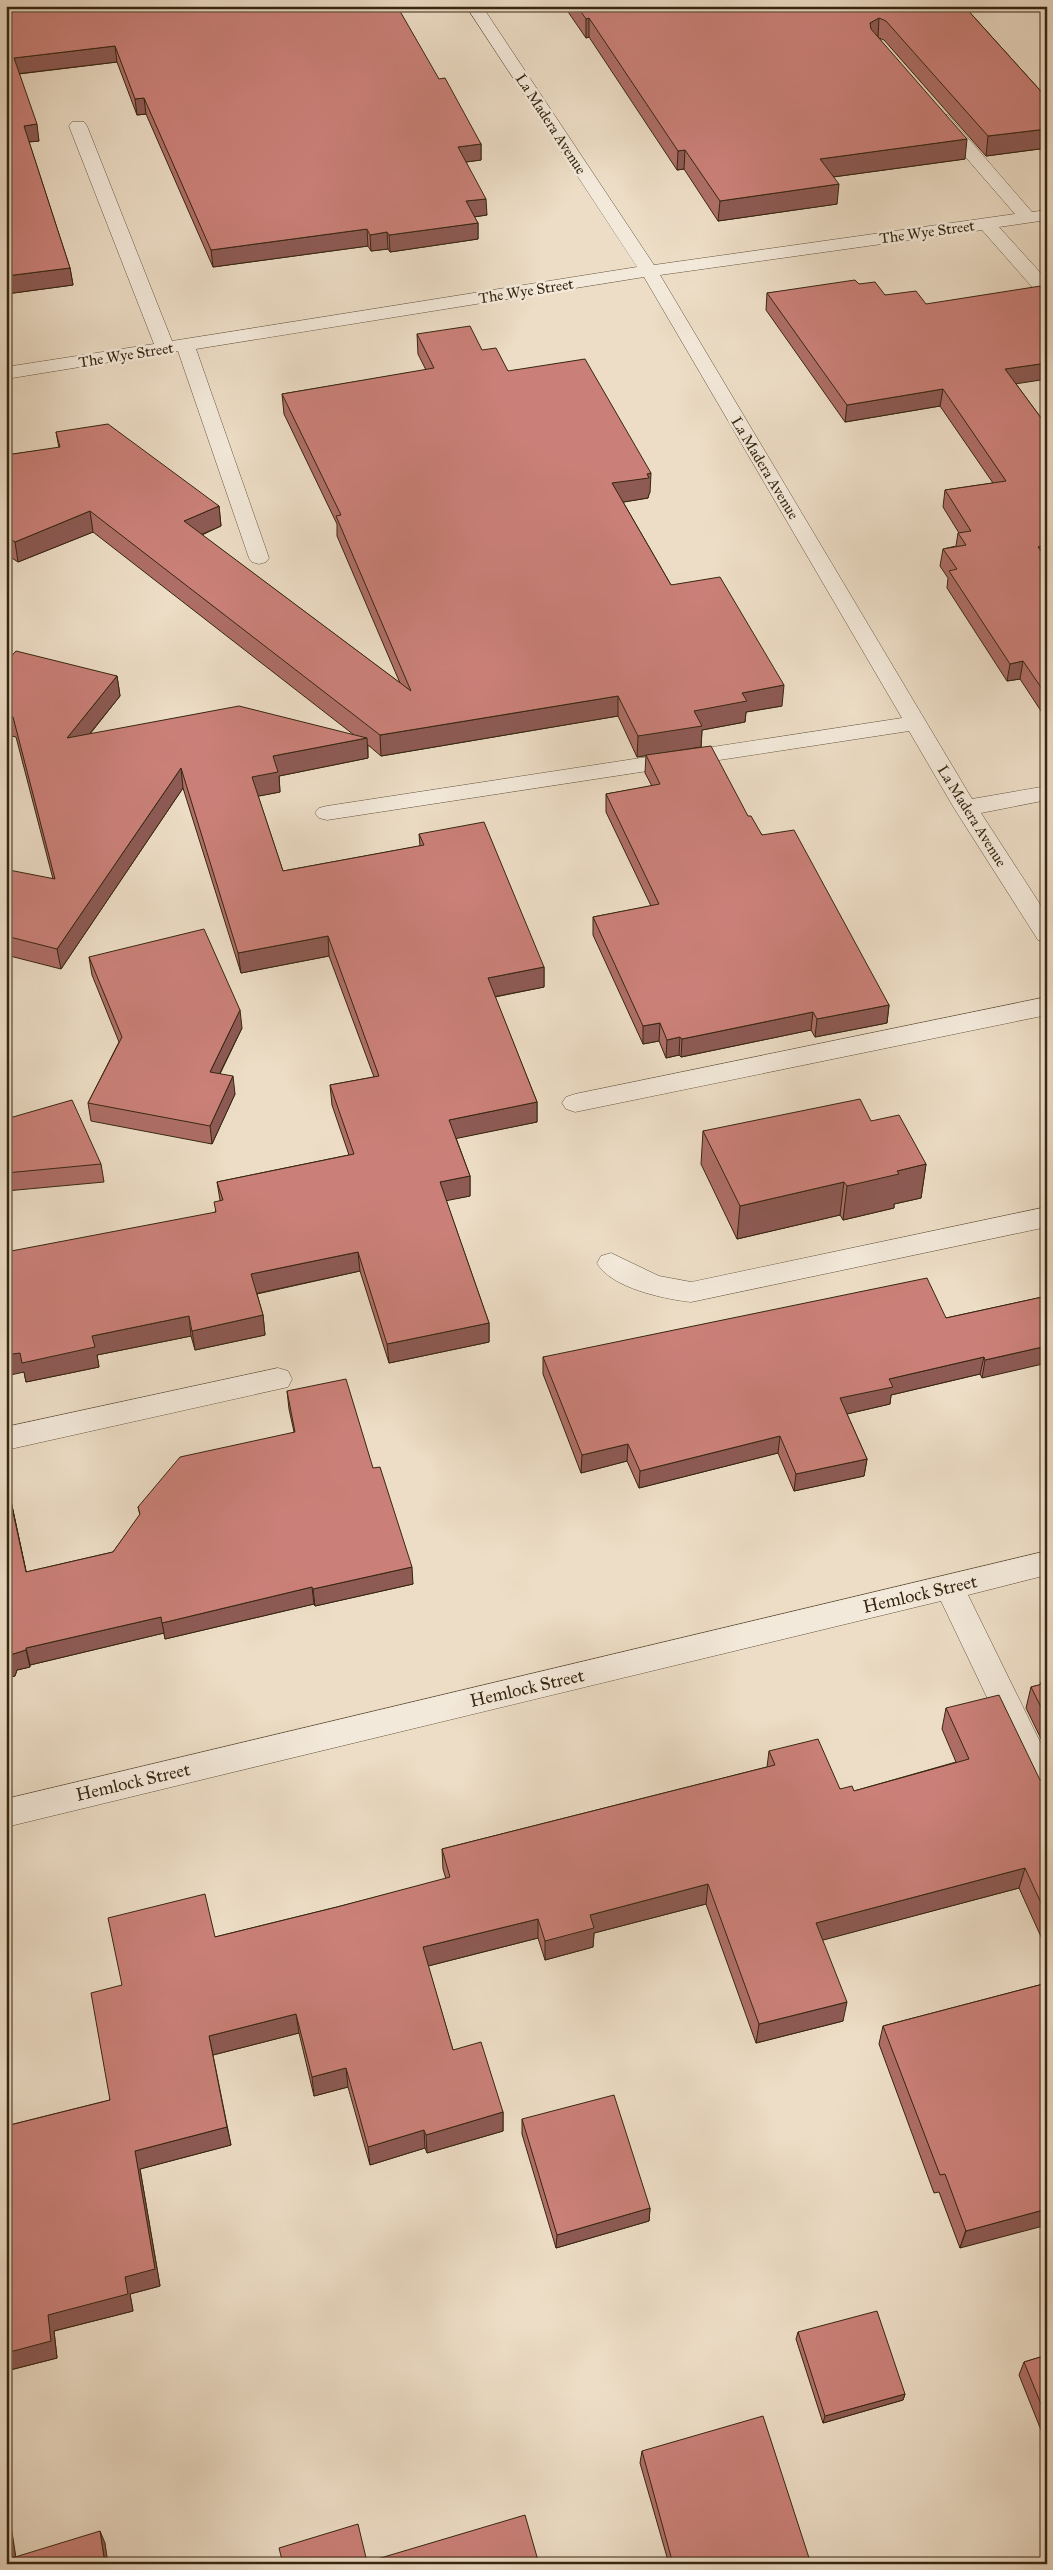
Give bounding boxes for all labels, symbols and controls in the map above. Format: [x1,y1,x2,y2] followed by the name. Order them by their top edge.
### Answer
[512,70,590,178] street label: La Madera Avenue
[878,216,976,248] street label: The Wye Street
[477,275,575,307] street label: The Wye Street
[77,339,175,371] street label: The Wye Street
[727,413,803,523] street label: La Madera Avenue
[934,762,1010,870] street label: La Madera Avenue
[861,1570,980,1618] street label: Hemlock Street
[468,1664,587,1712] street label: Hemlock Street
[74,1758,193,1806] street label: Hemlock Street

